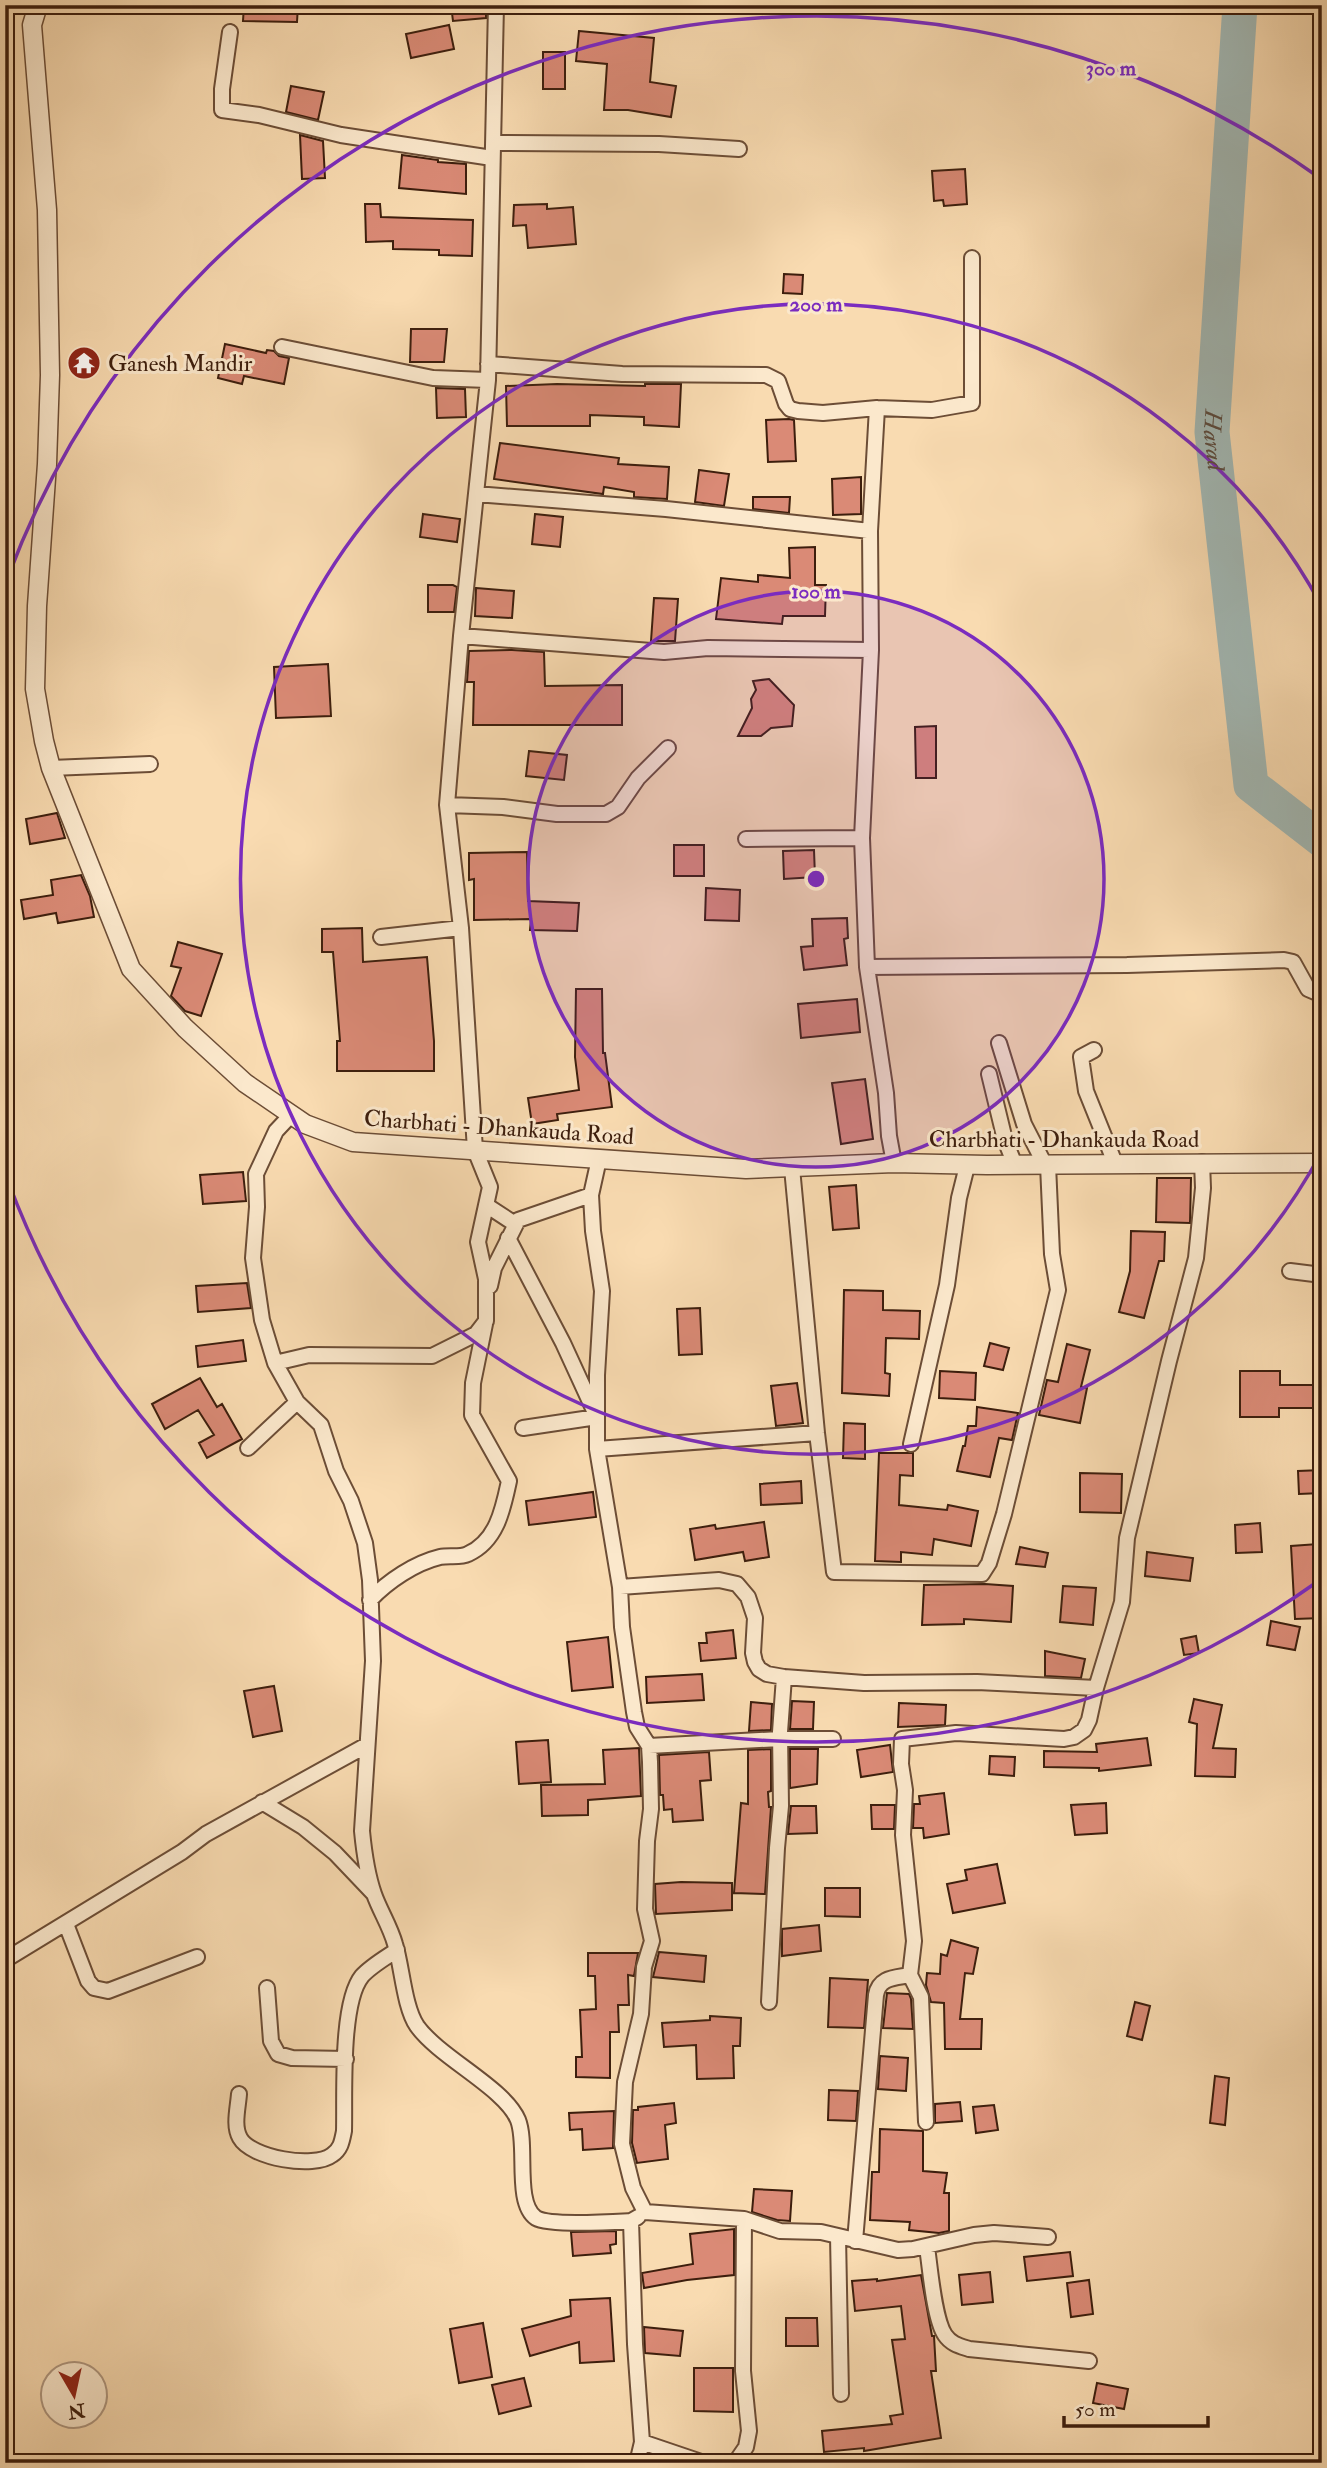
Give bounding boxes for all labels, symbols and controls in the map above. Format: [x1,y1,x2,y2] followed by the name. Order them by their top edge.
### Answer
[1086,55,1137,82] text: 300 m
[790,291,843,318] text: 200 m
[65,344,103,382] temple icon: Ganesh Mandir
[108,349,253,378] place label: Ganesh Mandir
[1196,408,1231,474] water label: Harad
[791,578,842,605] text: 100 m
[804,867,828,891] centre of rings
[363,1104,635,1151] street label: Charbhati - Dhankauda Road
[929,1125,1199,1154] street label: Charbhati - Dhankauda Road
[38,2360,108,2430] north arrow
[1064,2384,1208,2428] scale bar
[1075,2396,1116,2423] text: 50 m
[65,2397,88,2424] text: N

